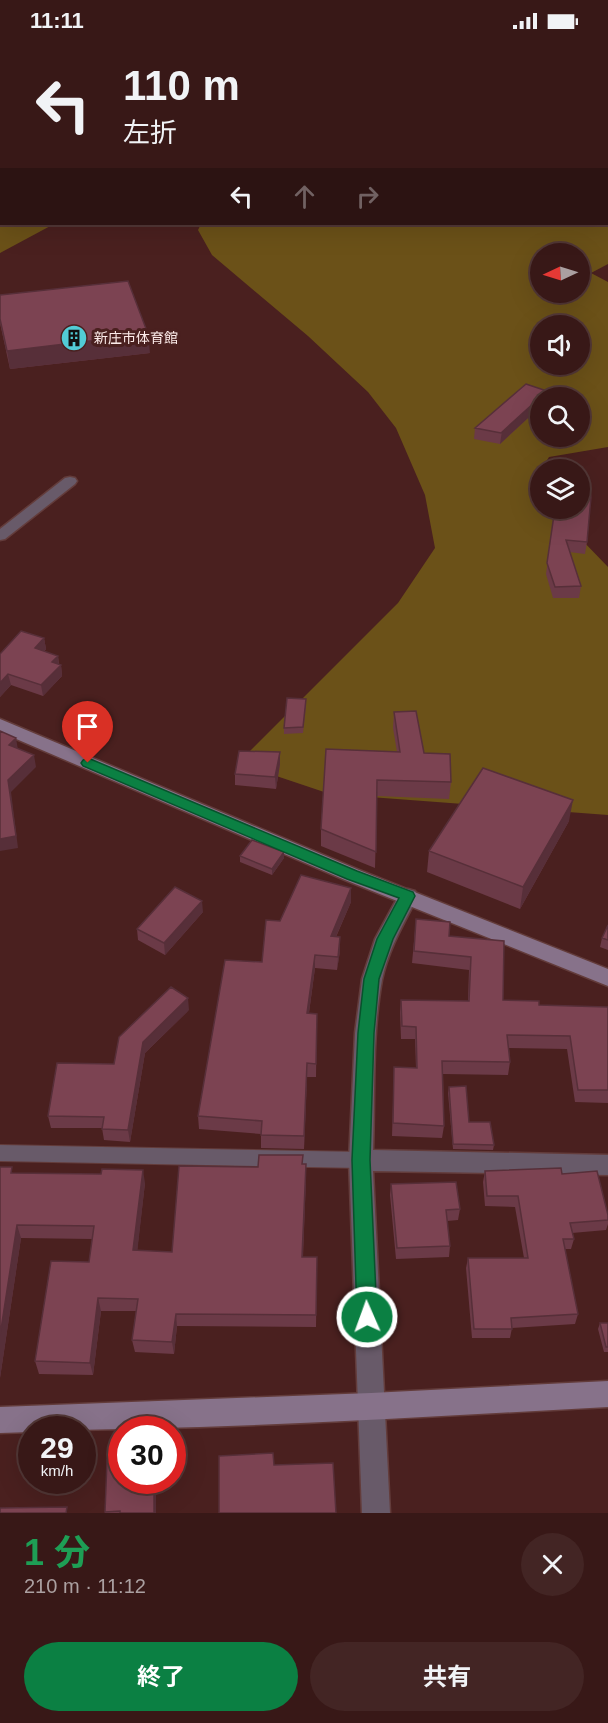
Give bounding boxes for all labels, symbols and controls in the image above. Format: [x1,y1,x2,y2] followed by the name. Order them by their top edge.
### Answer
[30,8,84,33] text: 11:11
[123,62,240,109] text: 110 m
[24,66,102,144] icon: left
[123,118,177,148] text: 左折
[225,180,258,213] icon: left
[288,180,321,213] icon: ahead
[351,180,384,213] icon: right
[530,243,590,303] north arrow
[530,243,590,519] map controls
[530,315,590,375] button: sound
[59,323,89,353] building icon: 新庄市体育館
[94,330,178,346] place label: 新庄市体育館
[530,387,590,447] button: search
[530,459,590,519] button: layers
[62,701,113,763] pin
[71,710,104,743] icon: arrive
[335,1285,399,1349] position arrow
[108,1416,186,1494] speed limit sign: 30
[40,1431,74,1464] text: 29
[41,1462,73,1479] text: km/h
[24,1532,90,1573] text: 1 分
[521,1533,584,1596] button: close
[24,1575,146,1597] text: 210 m · 11:12
[24,1642,298,1711] button: 終了
[310,1642,584,1711] button: 共有

